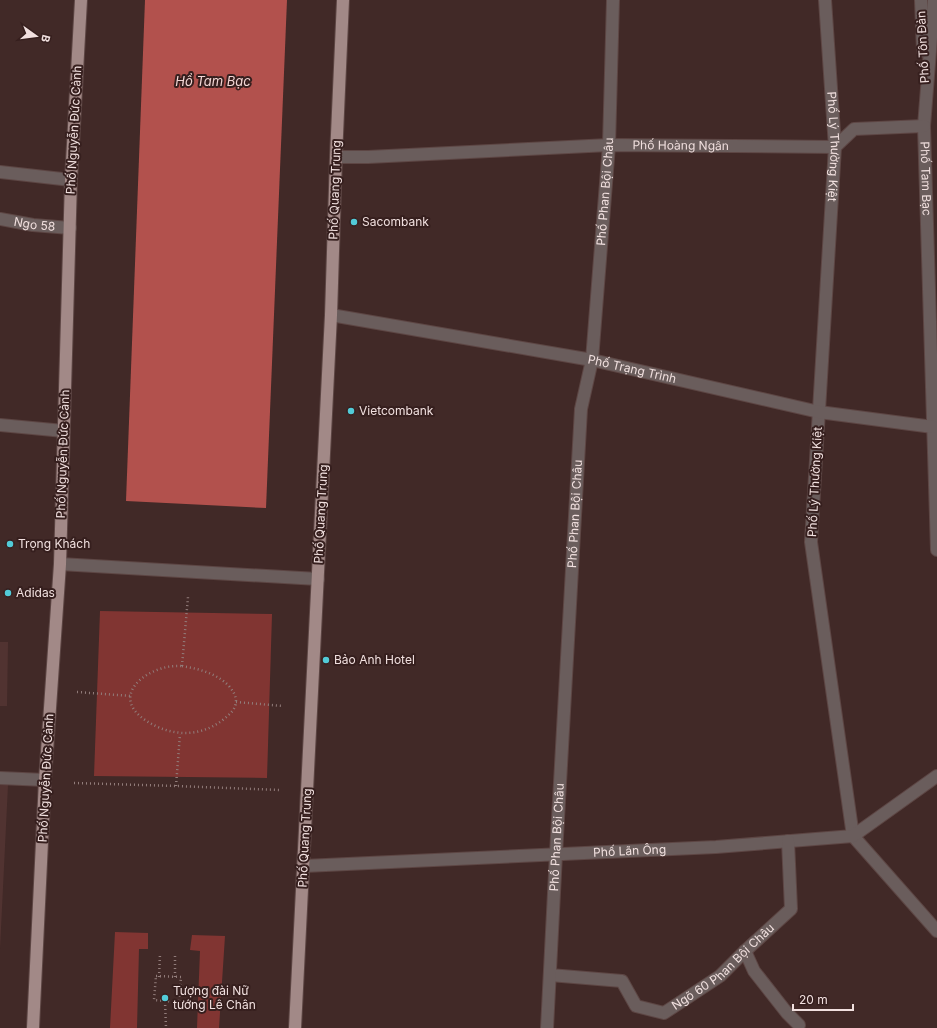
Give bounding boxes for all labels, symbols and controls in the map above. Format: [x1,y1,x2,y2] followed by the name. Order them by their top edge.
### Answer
[913,11,932,84] street label: Phố Tôn Đản
[16,16,56,56] north arrow
[38,33,53,44] text: B
[63,65,84,195] street label: Phố Nguyễn Đức Cảnh
[175,73,251,89] water label: Hồ Tam Bạc
[824,91,843,202] street label: Phố Lý Thường Kiệt
[593,137,616,246] street label: Phố Phan Bội Châu
[632,137,729,153] street label: Phố Hoàng Ngân
[325,140,344,240] street label: Phố Quang Trung
[917,141,935,216] street label: Phố Tam Bạc
[13,214,56,234] street label: Ngo 58
[362,214,429,229] place label: Sacombank
[349,217,359,227] marker: Sacombank
[587,351,678,386] street label: Phố Trạng Trình
[53,389,72,519] street label: Phố Nguyễn Đức Cảnh
[359,403,434,418] place label: Vietcombank
[346,406,356,416] marker: Vietcombank
[804,426,825,537] street label: Phố Lý Thường Kiệt
[564,459,585,568] street label: Phố Phan Bội Châu
[310,464,331,564] street label: Phố Quang Trung
[18,536,90,551] place label: Trọng Khách
[5,539,15,549] marker: Trọng Khách
[16,585,55,600] place label: Adidas
[3,588,13,598] marker: Adidas
[334,652,415,667] place label: Bảo Anh Hotel
[321,655,331,665] marker: Bảo Anh Hotel
[35,713,56,843] street label: Phố Nguyễn Đức Cảnh
[546,783,567,892] street label: Phố Phan Bội Châu
[294,788,315,888] street label: Phố Quang Trung
[593,841,666,860] street label: Phố Lãn Ông
[669,920,777,1013] street label: Ngõ 60 Phan Bội Châu
[173,983,256,1012] place label: Tượng đài Nữ tướng Lê Chân
[793,986,853,1012] scale bar
[799,992,828,1007] text: 20 m
[160,993,170,1003] marker: Tượng đài Nữ tướng Lê Chân

